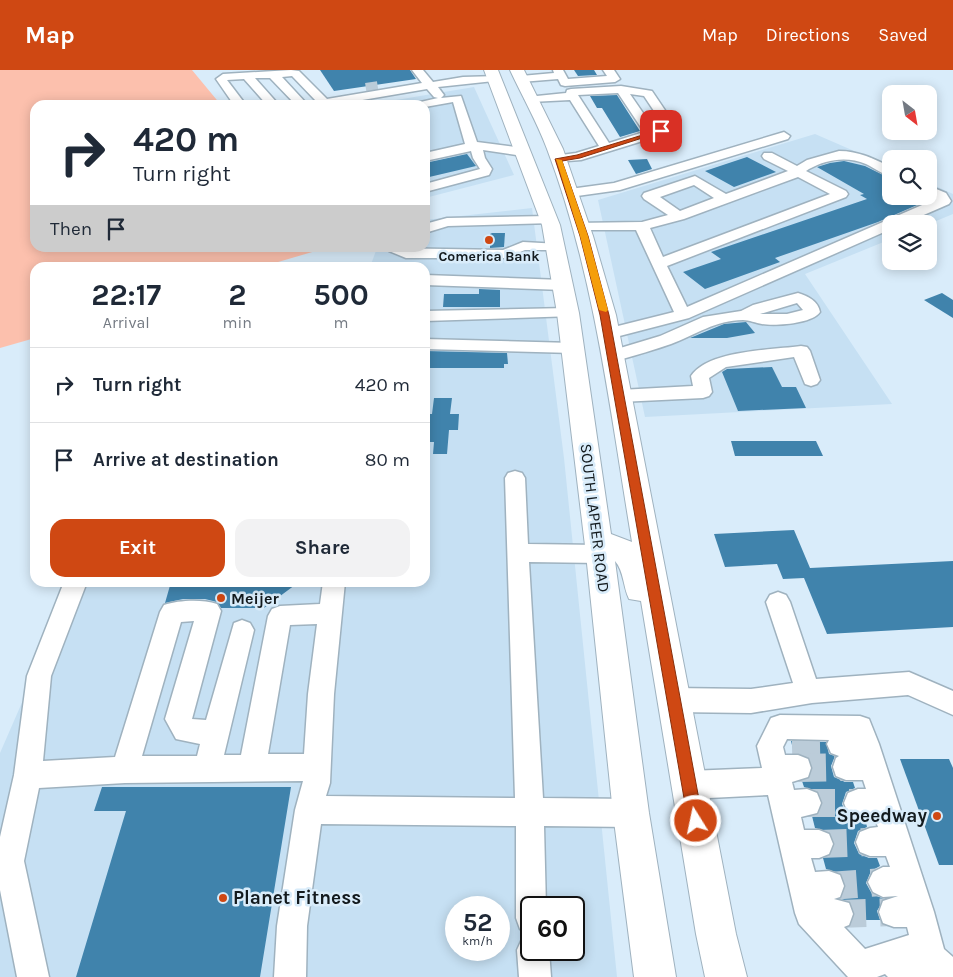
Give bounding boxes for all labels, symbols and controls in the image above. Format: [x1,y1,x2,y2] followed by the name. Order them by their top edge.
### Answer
[25,21,75,49] text: Map
[702,24,738,46] text: Map
[766,24,850,46] text: Directions
[878,24,928,46] text: Saved
[882,85,938,140] north arrow
[882,85,937,270] map controls
[640,110,682,152] pin
[647,117,675,145] icon: arrive
[133,119,239,160] text: 420 m
[50,120,115,185] icon: right
[882,150,937,205] button: search
[133,161,231,187] text: Turn right
[102,215,130,243] icon: arrive
[882,215,937,270] button: layers
[50,218,92,240] text: Then
[483,234,495,246] marker: Comerica Bank
[439,248,540,265] place label: Comerica Bank
[91,277,161,313] text: 22:17
[228,277,246,313] text: 2
[313,277,369,313] text: 500
[103,313,150,332] text: Arrival
[223,313,252,332] text: min
[333,313,348,332] text: m
[50,371,78,399] icon: right
[93,374,182,396] text: Turn right
[355,374,410,396] text: 420 m
[576,442,614,594] street label: SOUTH LAPEER ROAD
[50,446,78,474] icon: arrive
[93,449,279,471] text: Arrive at destination
[365,449,410,471] text: 80 m
[50,519,225,577] button: Exit
[235,519,410,577] button: Share
[231,589,280,608] place label: Meijer
[215,592,227,604] marker: Meijer
[669,794,721,846] position arrow
[836,805,927,827] place label: Speedway
[931,810,943,822] marker: Speedway
[233,887,361,909] place label: Planet Fitness
[217,892,229,904] marker: Planet Fitness
[520,896,585,961] speed limit sign: 60
[463,908,492,937] text: 52
[462,934,493,948] text: km/h

